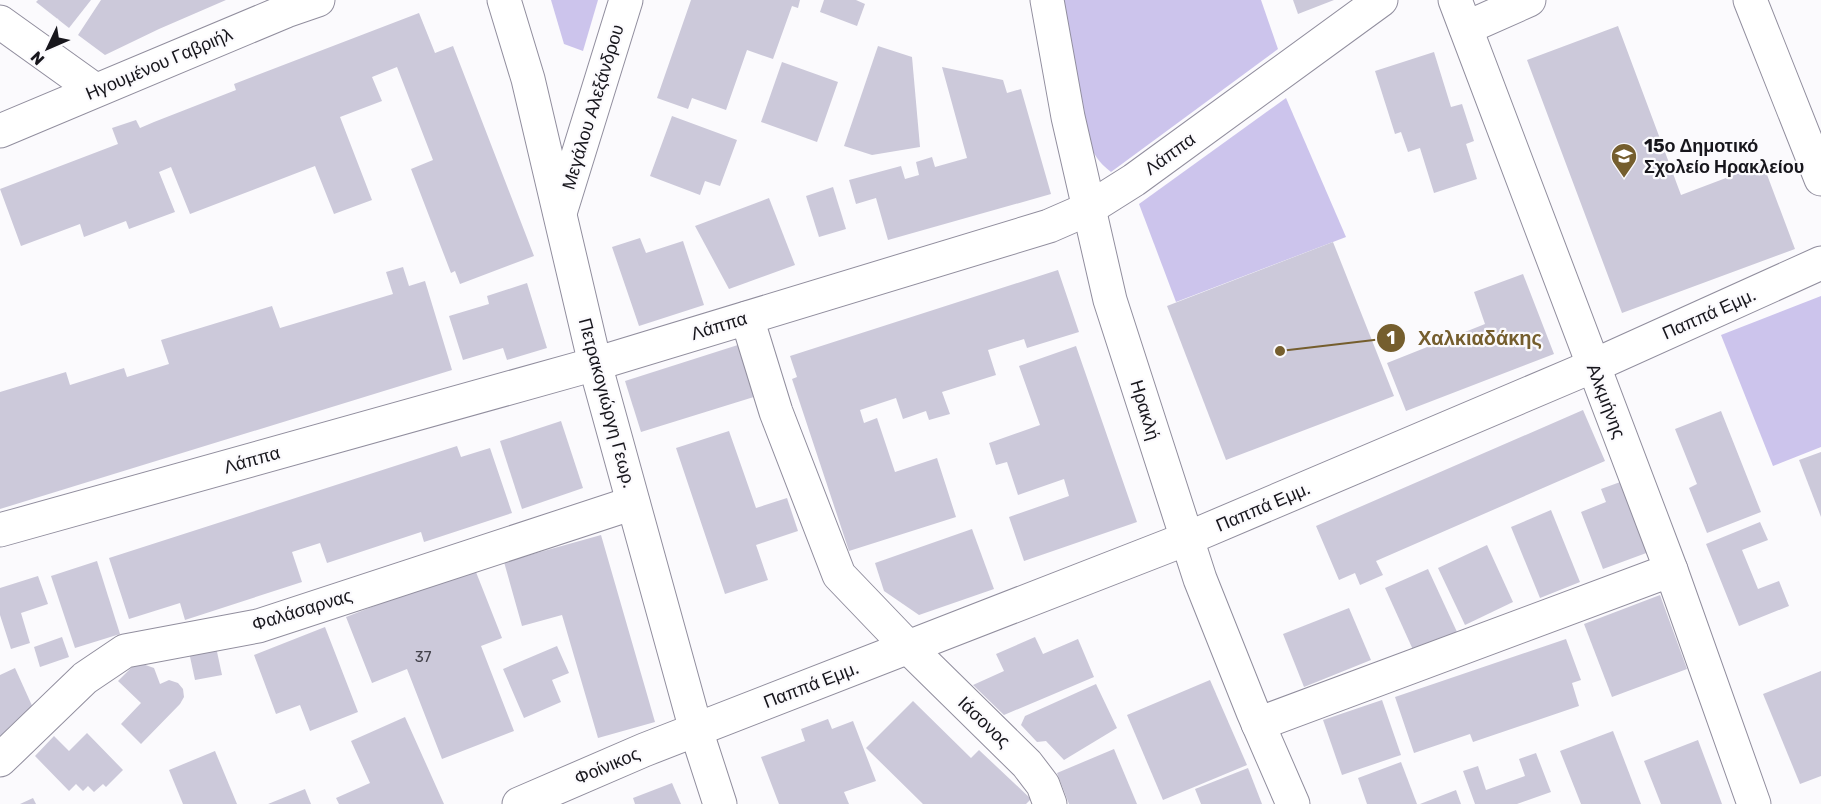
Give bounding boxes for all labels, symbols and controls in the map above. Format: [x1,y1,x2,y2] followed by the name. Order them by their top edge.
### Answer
[18,18,78,78] north arrow
[557,22,629,192] street label: Μεγάλου Αλεξάνδρου
[82,23,236,105] street label: Ηγουμένου Γαβριήλ
[27,47,48,69] text: N
[1140,128,1200,180] street label: Λάππα
[1644,135,1804,178] place label: 15ο Δημοτικό Σχολείο Ηρακλείου
[1609,141,1639,179] school or university icon: 15ο Δημοτικό Σχολείο Ηρακλείου
[1659,284,1759,344] street label: Παππά Εμμ.
[688,307,750,345] street label: Λάππα
[574,316,640,490] street label: Πετρακογιώργη Γεωρ.
[1376,319,1554,357] callout: Χαλκιαδάκης
[1418,326,1542,350] text: Χαλκιαδάκης
[1387,327,1395,349] text: 1
[1582,361,1630,442] street label: Αλκμήνης
[1125,377,1165,443] street label: Ηρακλή
[221,442,283,478] street label: Λάππα
[1213,477,1313,537] street label: Παππά Εμμ.
[249,584,355,636] street label: Φαλάσαρνας
[415,648,432,666] house number: 37
[760,657,862,713] street label: Παππά Εμμ.
[953,692,1015,752] street label: Ιάσονος
[571,742,643,790] street label: Φοίνικος

